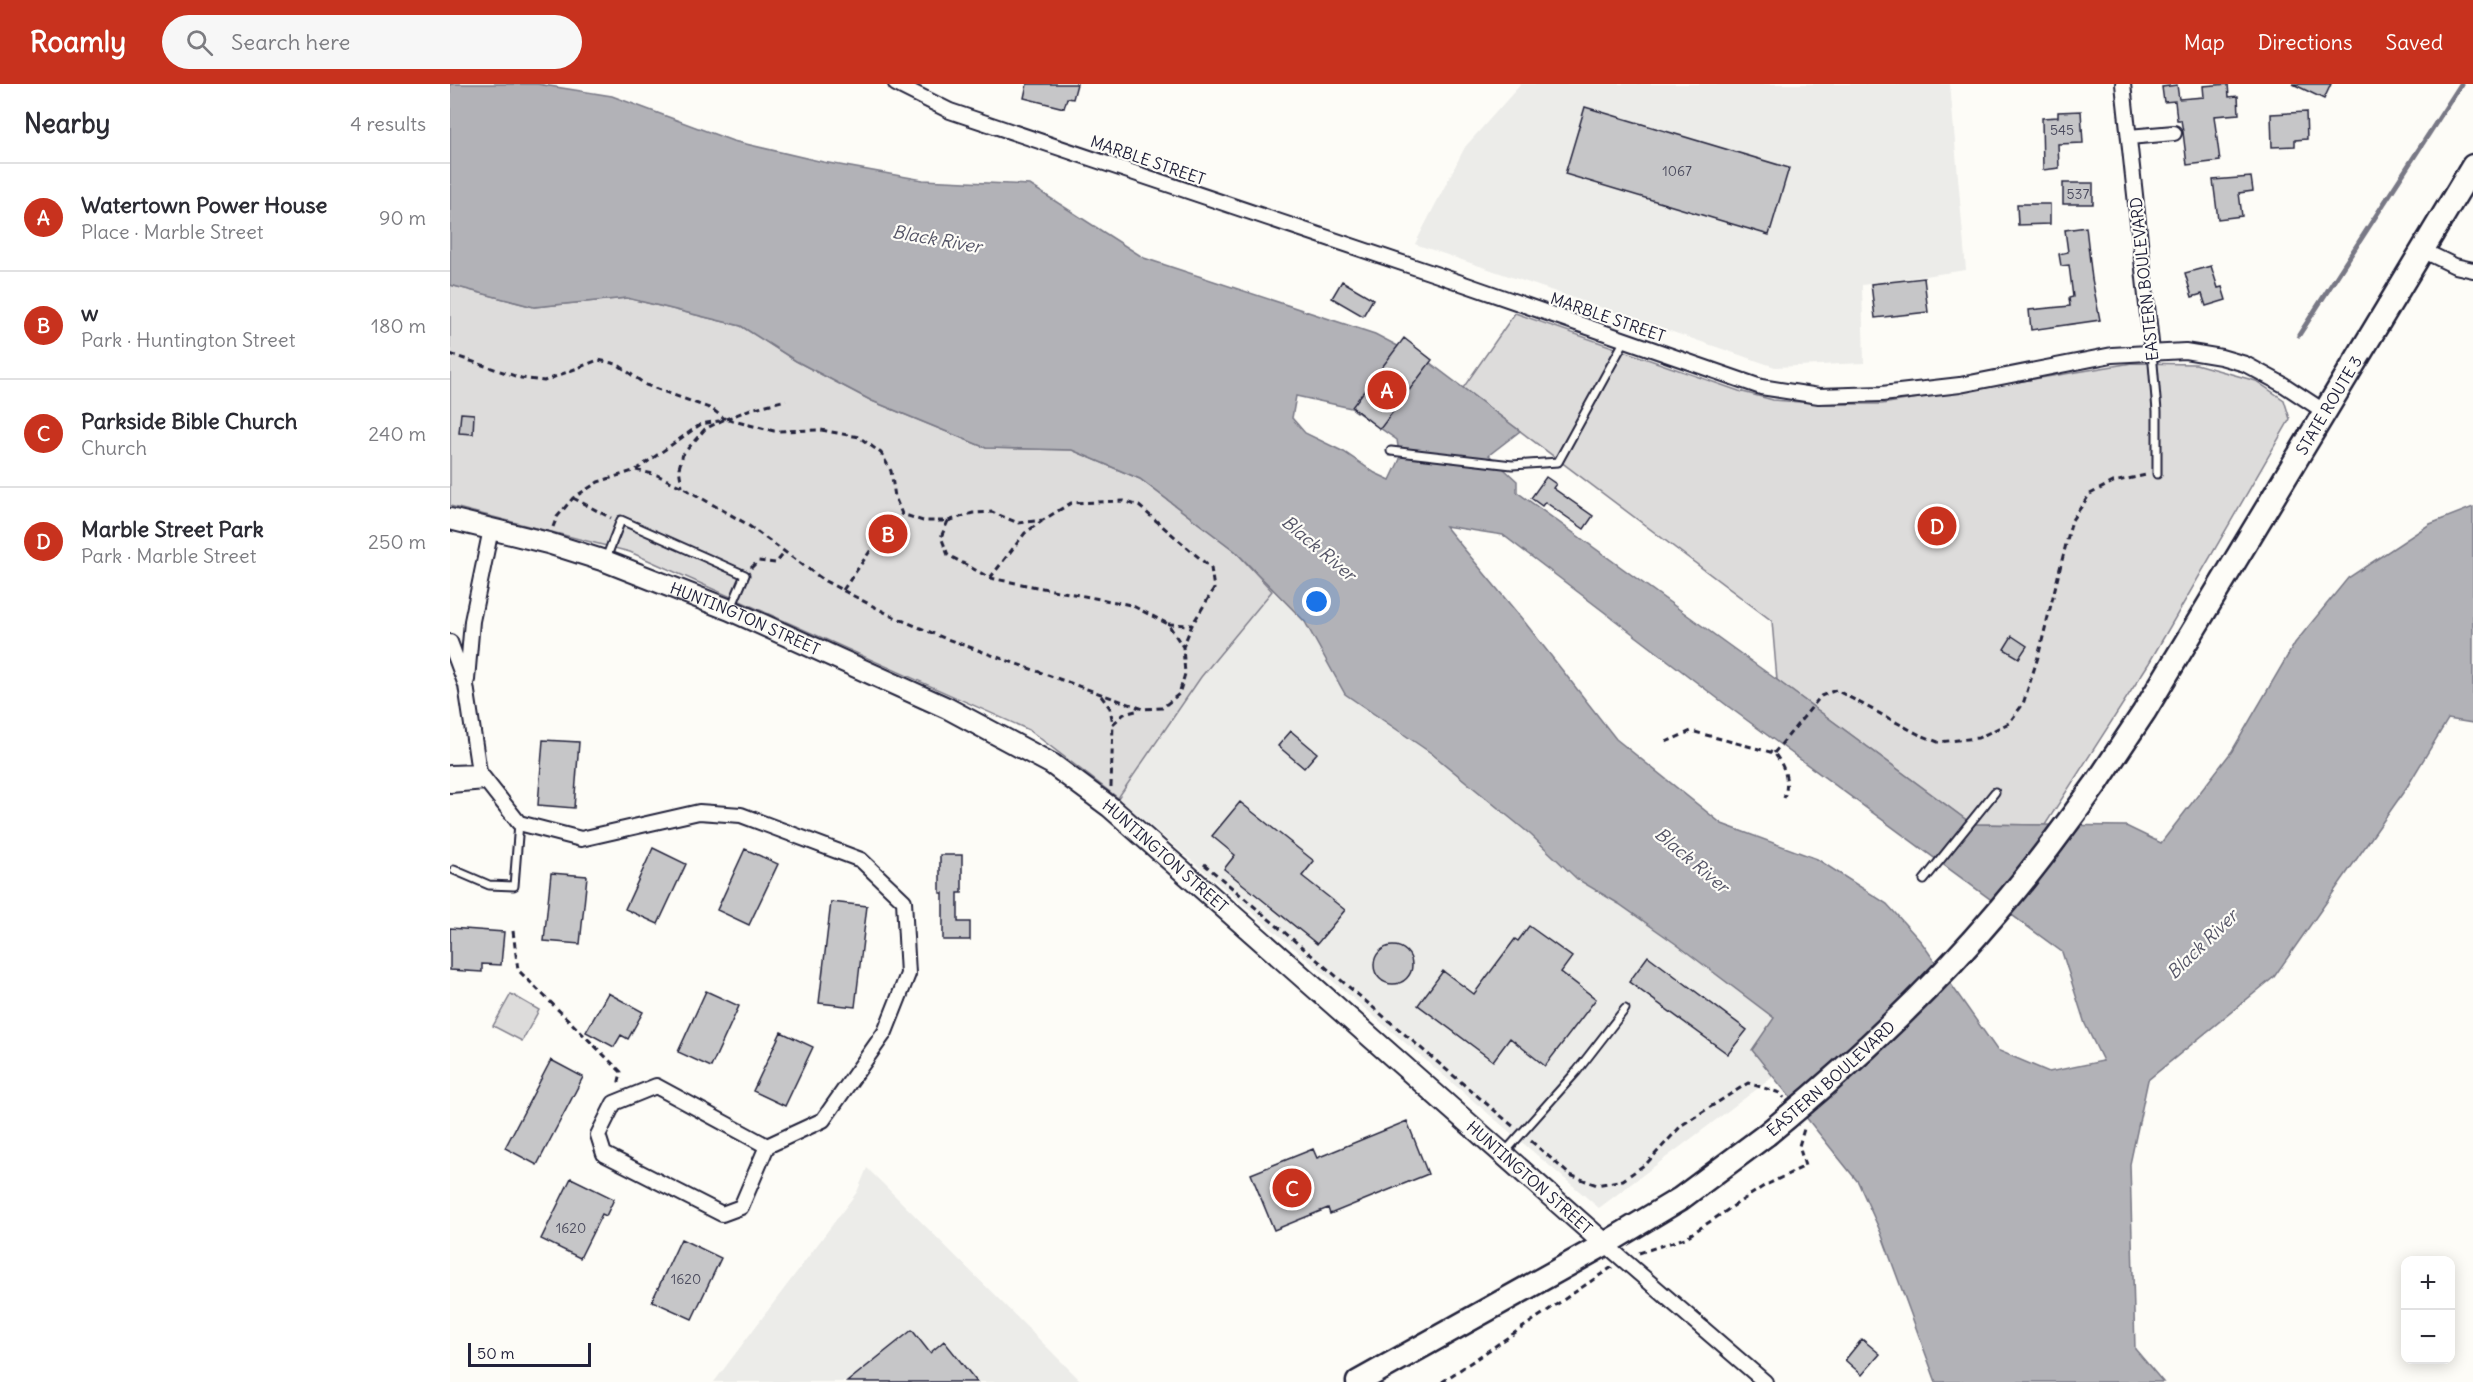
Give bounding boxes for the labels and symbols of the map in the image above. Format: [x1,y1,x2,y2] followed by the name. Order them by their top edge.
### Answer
[2050,121,2074,139] house number: 545
[1088,131,1208,189] street label: MARBLE STREET
[1662,162,1692,180] house number: 1067
[2067,185,2090,203] house number: 537
[2125,196,2163,362] street label: EASTERN BOULEVARD
[891,220,986,259] water label: Black River
[1548,288,1668,346] street label: MARBLE STREET
[2291,352,2366,458] street label: STATE ROUTE 3
[1368,368,1406,412] pin: A
[1918,504,1956,548] pin: D
[1277,510,1363,587] water label: Black River
[868,512,908,556] pin: B
[667,577,823,659] street label: HUNTINGTON STREET
[1302,587,1331,616] your location
[1099,795,1232,917] street label: HUNTINGTON STREET
[1650,822,1736,899] water label: Black River
[2162,903,2244,983] water label: Black River
[1762,1016,1899,1140] street label: EASTERN BOULEVARD
[1463,1117,1597,1238] street label: HUNTINGTON STREET
[1272,1166,1312,1210] pin: C
[556,1219,586,1237] house number: 1620
[671,1270,701,1288] house number: 1620
[468,1340,591,1368] scale bar

